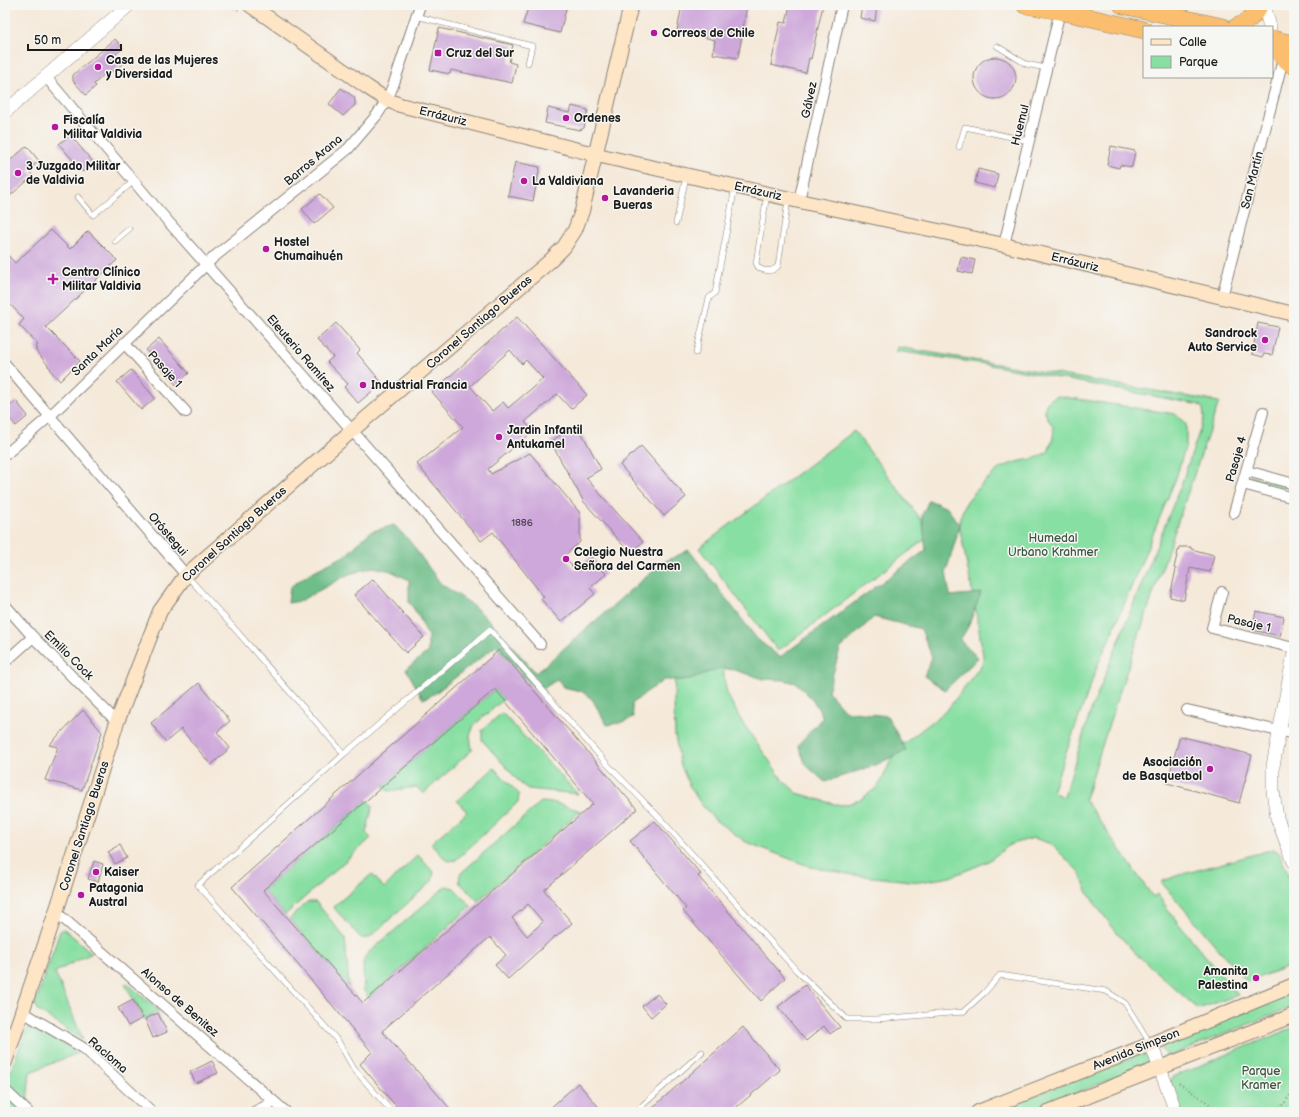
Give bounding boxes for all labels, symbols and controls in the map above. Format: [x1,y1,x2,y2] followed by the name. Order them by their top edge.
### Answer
[28,26,121,52] scale bar
[662,26,755,41] place label: Correos de Chile
[1143,26,1273,78] legend
[649,28,659,38] marker: Correos de Chile
[34,33,61,48] text: 50 m
[1179,35,1207,50] text: Calle
[446,46,514,61] place label: Cruz del Sur
[433,48,443,58] marker: Cruz del Sur
[106,53,218,82] place label: Casa de las Mujeres y Diversidad
[1179,55,1218,70] text: Parque
[93,62,103,72] marker: Casa de las Mujeres y Diversidad
[798,80,821,120] street label: Gálvez
[418,103,468,130] street label: Errázuriz
[1008,103,1033,147] street label: Huemul
[574,111,621,126] place label: Ordenes
[63,113,142,142] place label: Fiscalía Militar Valdivia
[561,113,571,123] marker: Ordenes
[50,122,60,132] marker: Fiscalía Militar Valdivia
[281,132,346,189] street label: Barros Arana
[1238,149,1267,211] street label: San Martín
[26,159,121,188] place label: 3 Juzgado Militar de Valdivia
[13,168,23,178] marker: 3 Juzgado Militar de Valdivia
[532,174,604,189] place label: La Valdiviana
[519,176,529,186] marker: La Valdiviana
[733,179,783,204] street label: Errázuriz
[613,184,674,213] place label: Lavanderia Bueras
[600,193,610,203] marker: Lavanderia Bueras
[274,235,343,264] place label: Hostel Chumaihuén
[261,244,271,254] marker: Hostel Chumaihuén
[1050,249,1100,276] street label: Errázuriz
[62,265,141,294] place label: Centro Clínico Militar Valdivia
[423,272,536,373] street label: Coronel Santiago Bueras
[47,273,59,285] marker: Centro Clínico Militar Valdivia
[263,312,338,395] street label: Eleuterio Ramírez
[69,323,126,379] street label: Santa María
[1187,326,1258,355] place label: Sandrock Auto Service
[1260,335,1270,345] marker: Sandrock Auto Service
[144,348,185,391] street label: Pasaje 1
[371,378,467,393] place label: Industrial Francia
[358,380,368,390] marker: Industrial Francia
[506,423,583,452] place label: Jardin Infantil Antukamel
[494,432,504,442] marker: Jardin Infantil Antukamel
[1223,434,1250,484] street label: Pasaje 4
[179,483,290,585] street label: Coronel Santiago Bueras
[145,509,191,559] street label: Oróstegui
[511,517,533,529] house number: 1886
[1008,531,1099,560] park label: Humedal Urbano Krahmer
[574,545,681,574] place label: Colegio Nuestra Señora del Carmen
[561,554,571,564] marker: Colegio Nuestra Señora del Carmen
[1226,611,1272,636] street label: Pasaje 1
[41,627,97,683] street label: Emilio Cock
[1122,755,1202,784] place label: Asociación de Basquetbol
[56,759,113,893] street label: Coronel Santiago Bueras
[1205,764,1215,774] marker: Asociación de Basquetbol
[104,865,139,880] place label: Kaiser
[91,867,101,877] marker: Kaiser
[88,881,144,910] place label: Patagonia Austral
[76,890,86,900] marker: Patagonia Austral
[1198,964,1248,993] place label: Amanita Palestina
[138,965,222,1040] street label: Alonso de Benitez
[1251,973,1261,983] marker: Amanita Palestina
[1090,1025,1182,1074] street label: Avenida Simpson
[85,1034,131,1077] street label: Racloma
[1241,1064,1282,1093] park label: Parque Kramer

